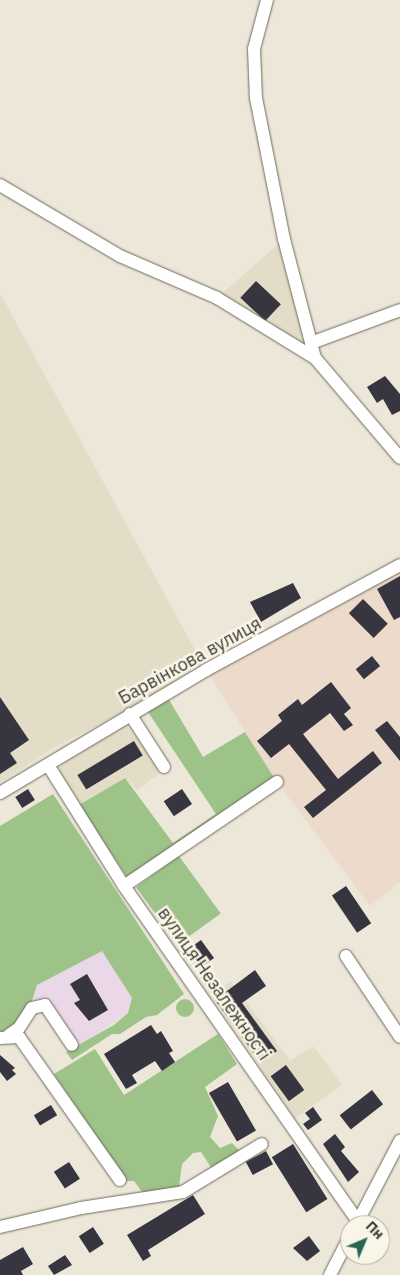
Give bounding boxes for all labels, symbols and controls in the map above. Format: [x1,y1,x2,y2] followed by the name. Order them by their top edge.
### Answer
[115,613,265,709] street label: Барвінкова вулиця
[153,903,275,1065] street label: вулиця Незалежності
[340,1215,390,1265] north arrow
[362,1217,388,1243] text: Пн

